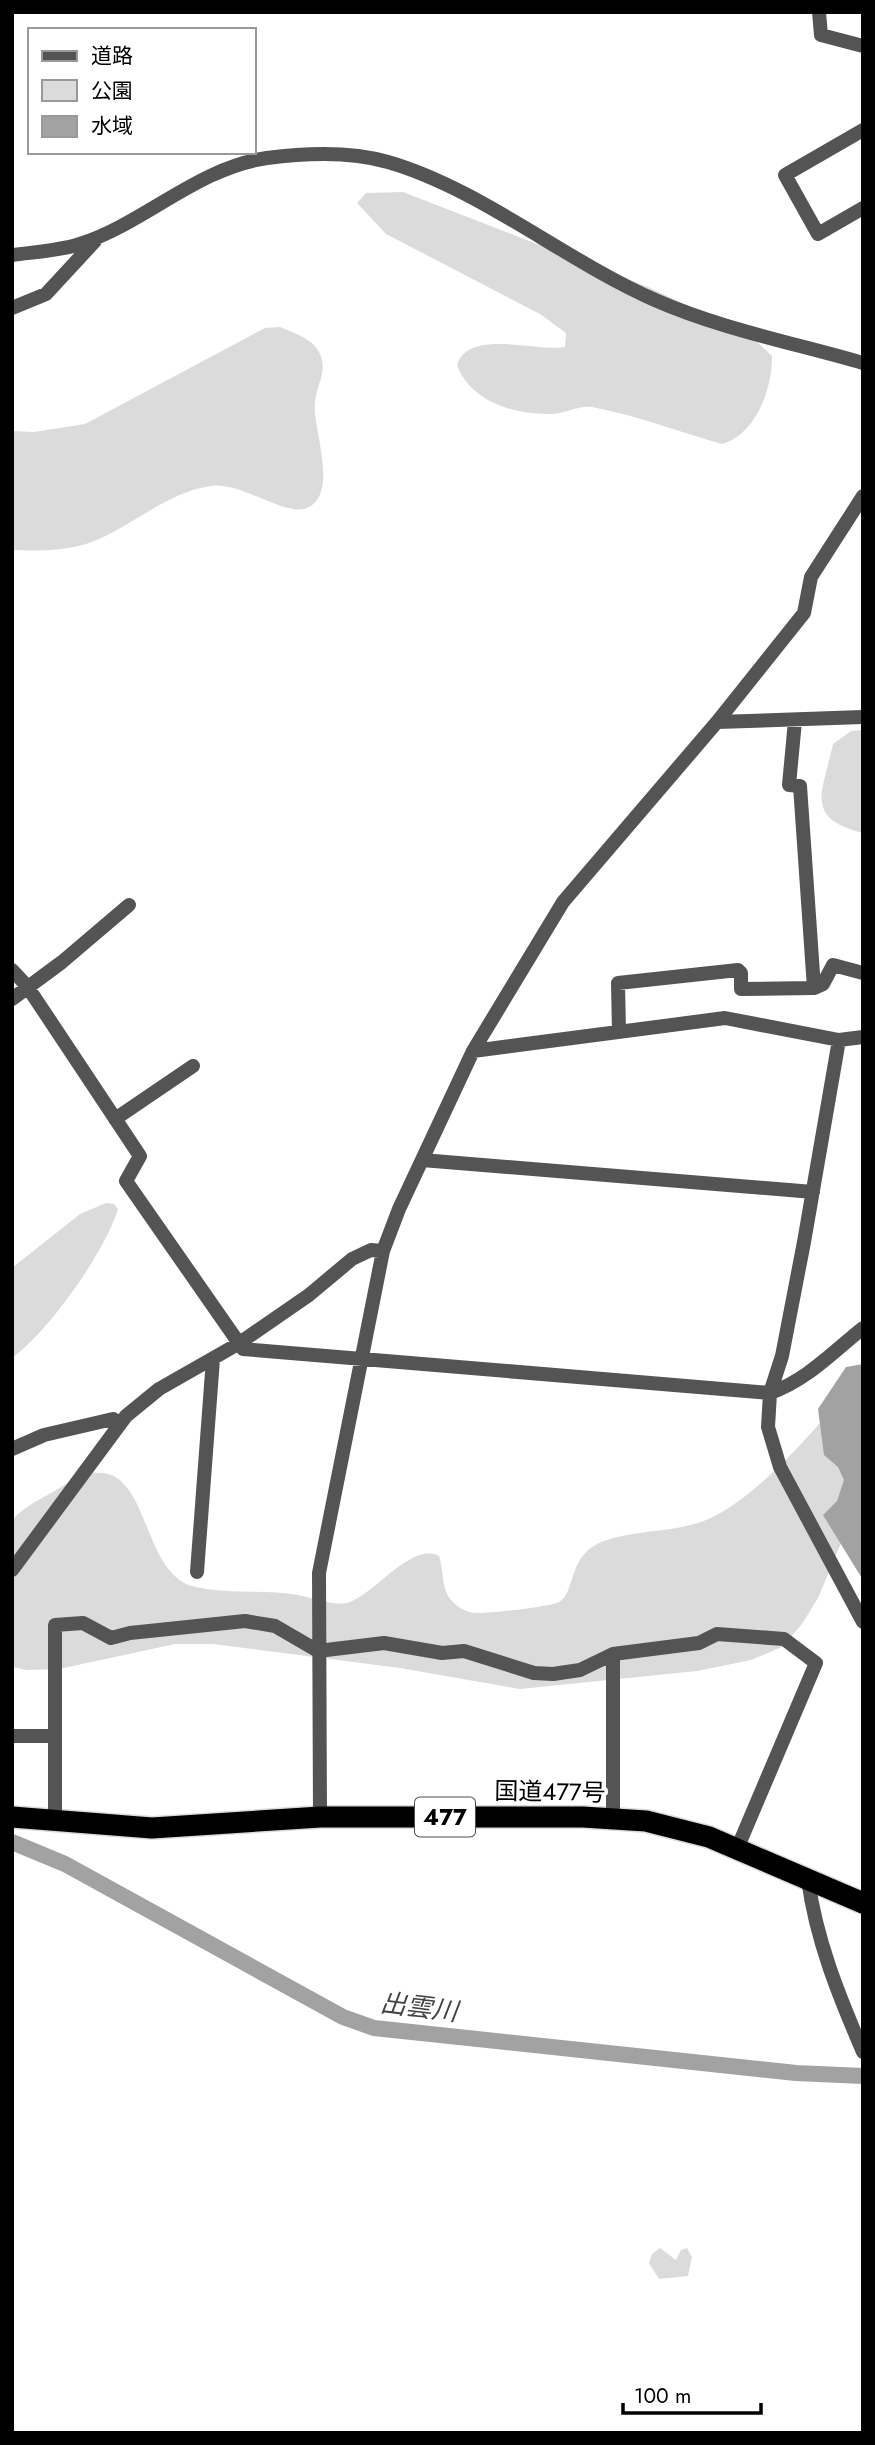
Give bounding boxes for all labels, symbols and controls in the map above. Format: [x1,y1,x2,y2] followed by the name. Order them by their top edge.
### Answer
[28,28,256,154] legend
[91,41,133,71] text: 道路
[91,76,133,106] text: 公園
[91,111,133,141] text: 水域
[494,1773,606,1810] street label: 国道477号
[415,1798,475,1836] road number: 477
[378,1983,463,2031] water label: 出雲川
[623,2372,761,2416] scale bar
[634,2381,691,2411] text: 100 m

